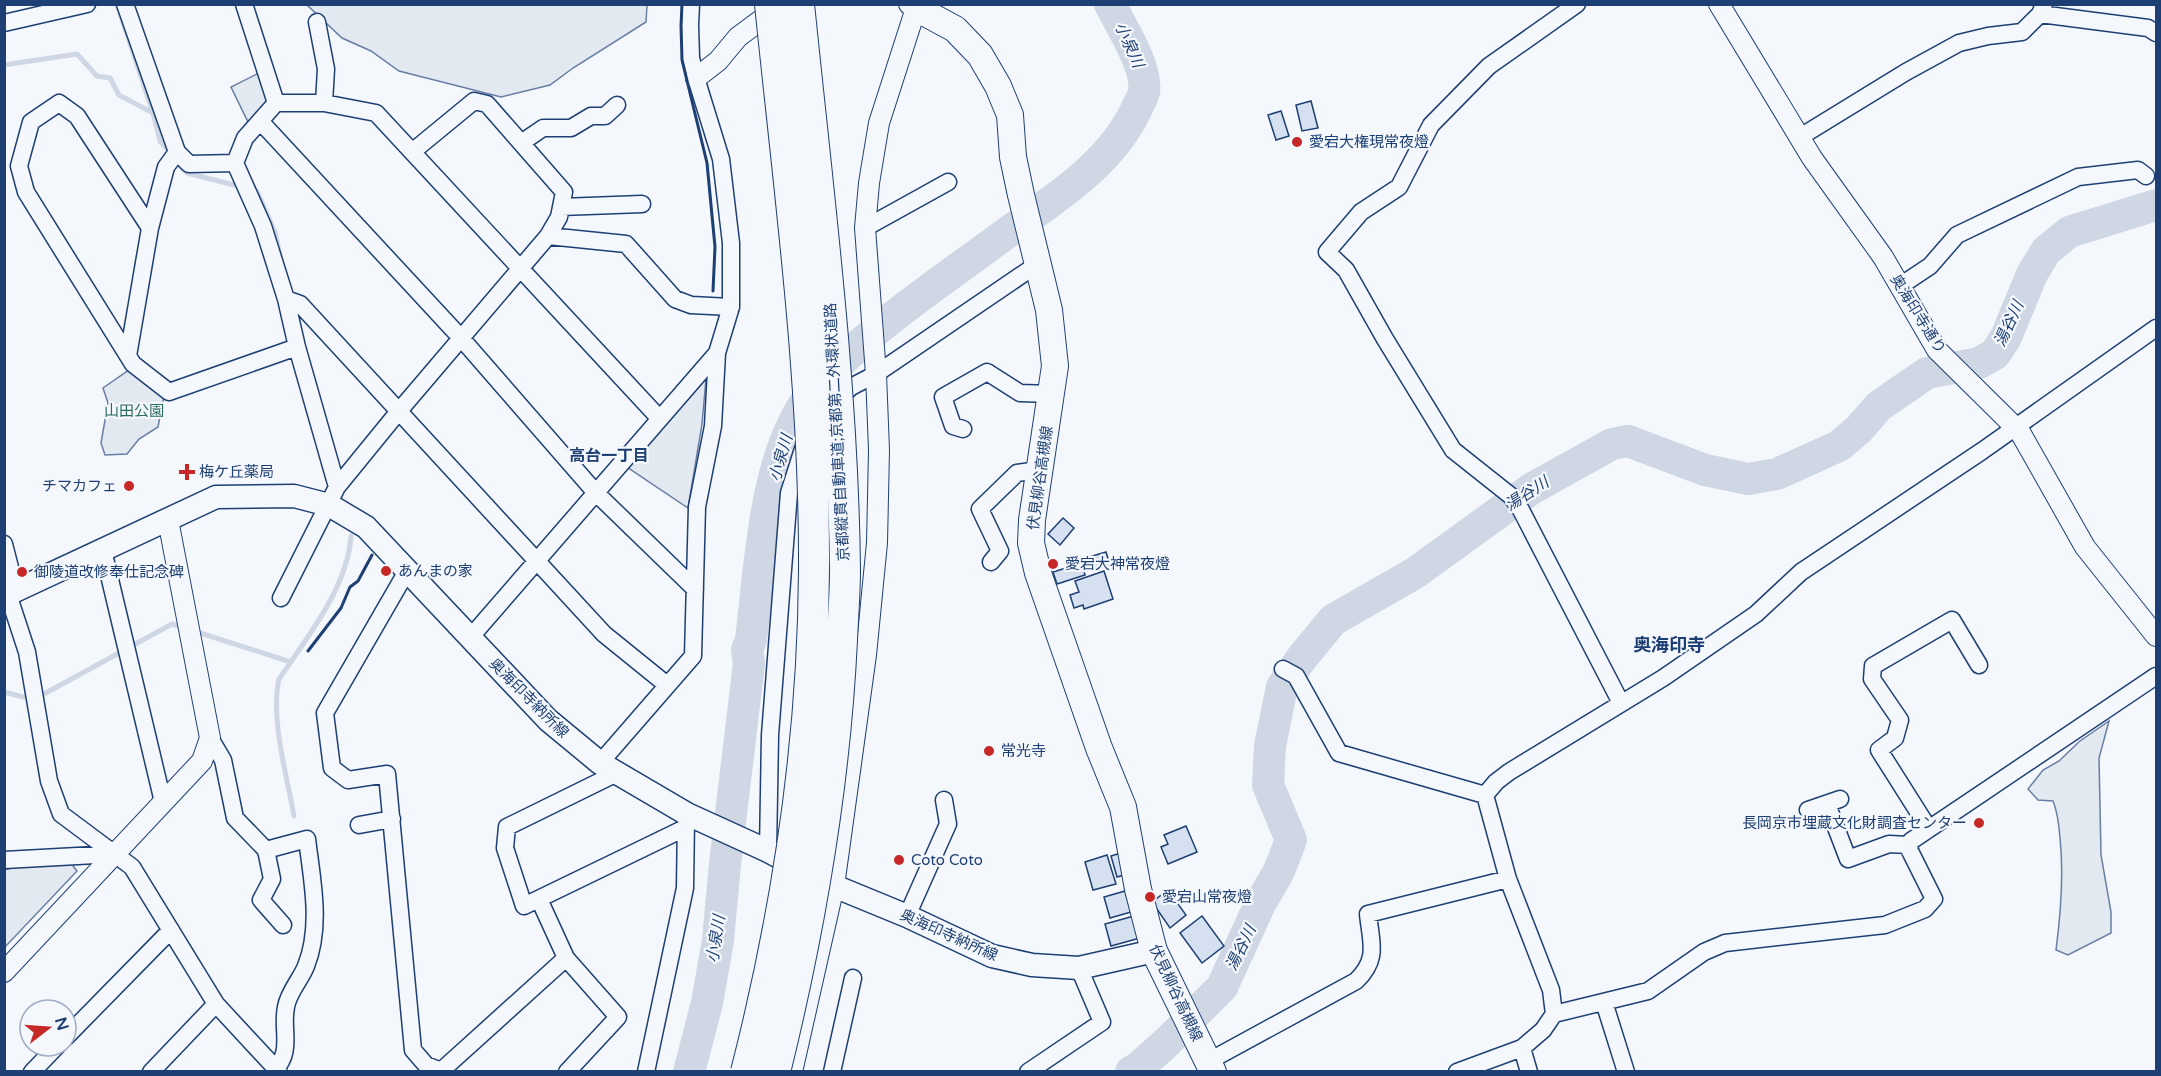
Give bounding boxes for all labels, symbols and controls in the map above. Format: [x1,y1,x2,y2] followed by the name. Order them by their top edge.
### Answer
[1110,19,1149,73] water label: 小泉川
[1309,133,1429,151] place label: 愛宕大権現常夜燈
[1290,135,1304,149] marker: 愛宕大権現常夜燈
[1887,271,1949,357] street label: 奥海印寺通り
[1990,296,2029,350] water label: 湯谷川
[821,302,853,562] street label: 京都縦貫自動車道;京都第二外環状道路
[104,402,164,420] park label: 山田公園
[1024,425,1056,531] street label: 伏見柳谷高槻線
[765,430,798,484] water label: 小泉川
[569,446,649,466] district label: 高台一丁目
[199,463,274,481] place label: 梅ケ丘薬局
[180,465,194,479] marker: 梅ケ丘薬局
[1501,471,1554,515] water label: 湯谷川
[42,477,117,495] place label: チマカフェ
[122,479,136,493] marker: チマカフェ
[1065,555,1170,573] place label: 愛宕大神常夜燈
[1046,557,1060,571] marker: 愛宕大神常夜燈
[398,562,473,580] place label: あんまの家
[34,563,184,581] place label: 御陵道改修奉仕記念碑
[379,564,393,578] marker: あんまの家
[15,565,29,579] marker: 御陵道改修奉仕記念碑
[1633,634,1705,656] district label: 奥海印寺
[486,655,572,741] street label: 奥海印寺納所線
[1001,742,1046,760] place label: 常光寺
[982,744,996,758] marker: 常光寺
[1742,814,1967,832] place label: 長岡京市埋蔵文化財調査センター
[1972,816,1986,830] marker: 長岡京市埋蔵文化財調査センター
[911,851,983,869] place label: Coto Coto
[892,853,906,867] marker: Coto Coto
[1162,888,1252,906] place label: 愛宕山常夜燈
[1143,890,1157,904] marker: 愛宕山常夜燈
[897,905,1001,965] street label: 奥海印寺納所線
[702,912,730,964] water label: 小泉川
[1221,920,1261,974] water label: 湯谷川
[1146,942,1206,1044] street label: 伏見柳谷高槻線
[18,998,78,1058] north arrow
[50,1015,73,1033] text: N

